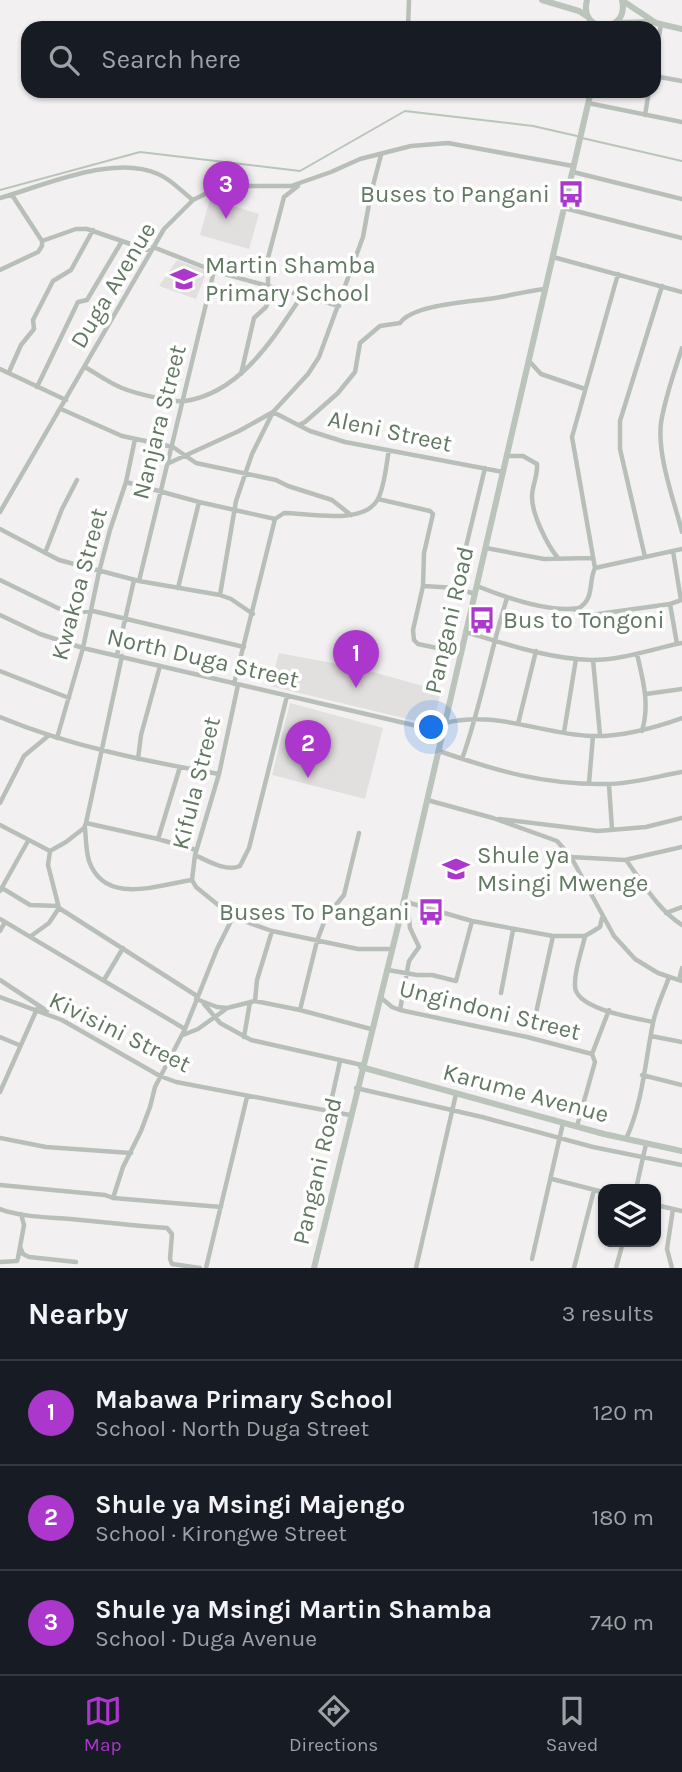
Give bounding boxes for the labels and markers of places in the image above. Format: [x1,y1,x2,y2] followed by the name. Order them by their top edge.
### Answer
[203,161,249,219] pin: 3
[556,179,586,209] bus stop icon: Buses to Pangani
[360,180,550,208] place label: Buses to Pangani
[205,251,376,307] place label: Martin Shamba Primary School
[169,264,199,294] school or university icon: Martin Shamba Primary School
[467,605,497,635] bus stop icon: Bus to Tongoni
[503,606,665,634] place label: Bus to Tongoni
[333,630,379,688] pin: 1
[285,720,331,778] pin: 2
[477,841,648,897] place label: Shule ya Msingi Mwenge
[441,854,471,884] school or university icon: Shule ya Msingi Mwenge
[416,897,446,927] bus stop icon: Buses To Pangani
[219,898,410,926] place label: Buses To Pangani

